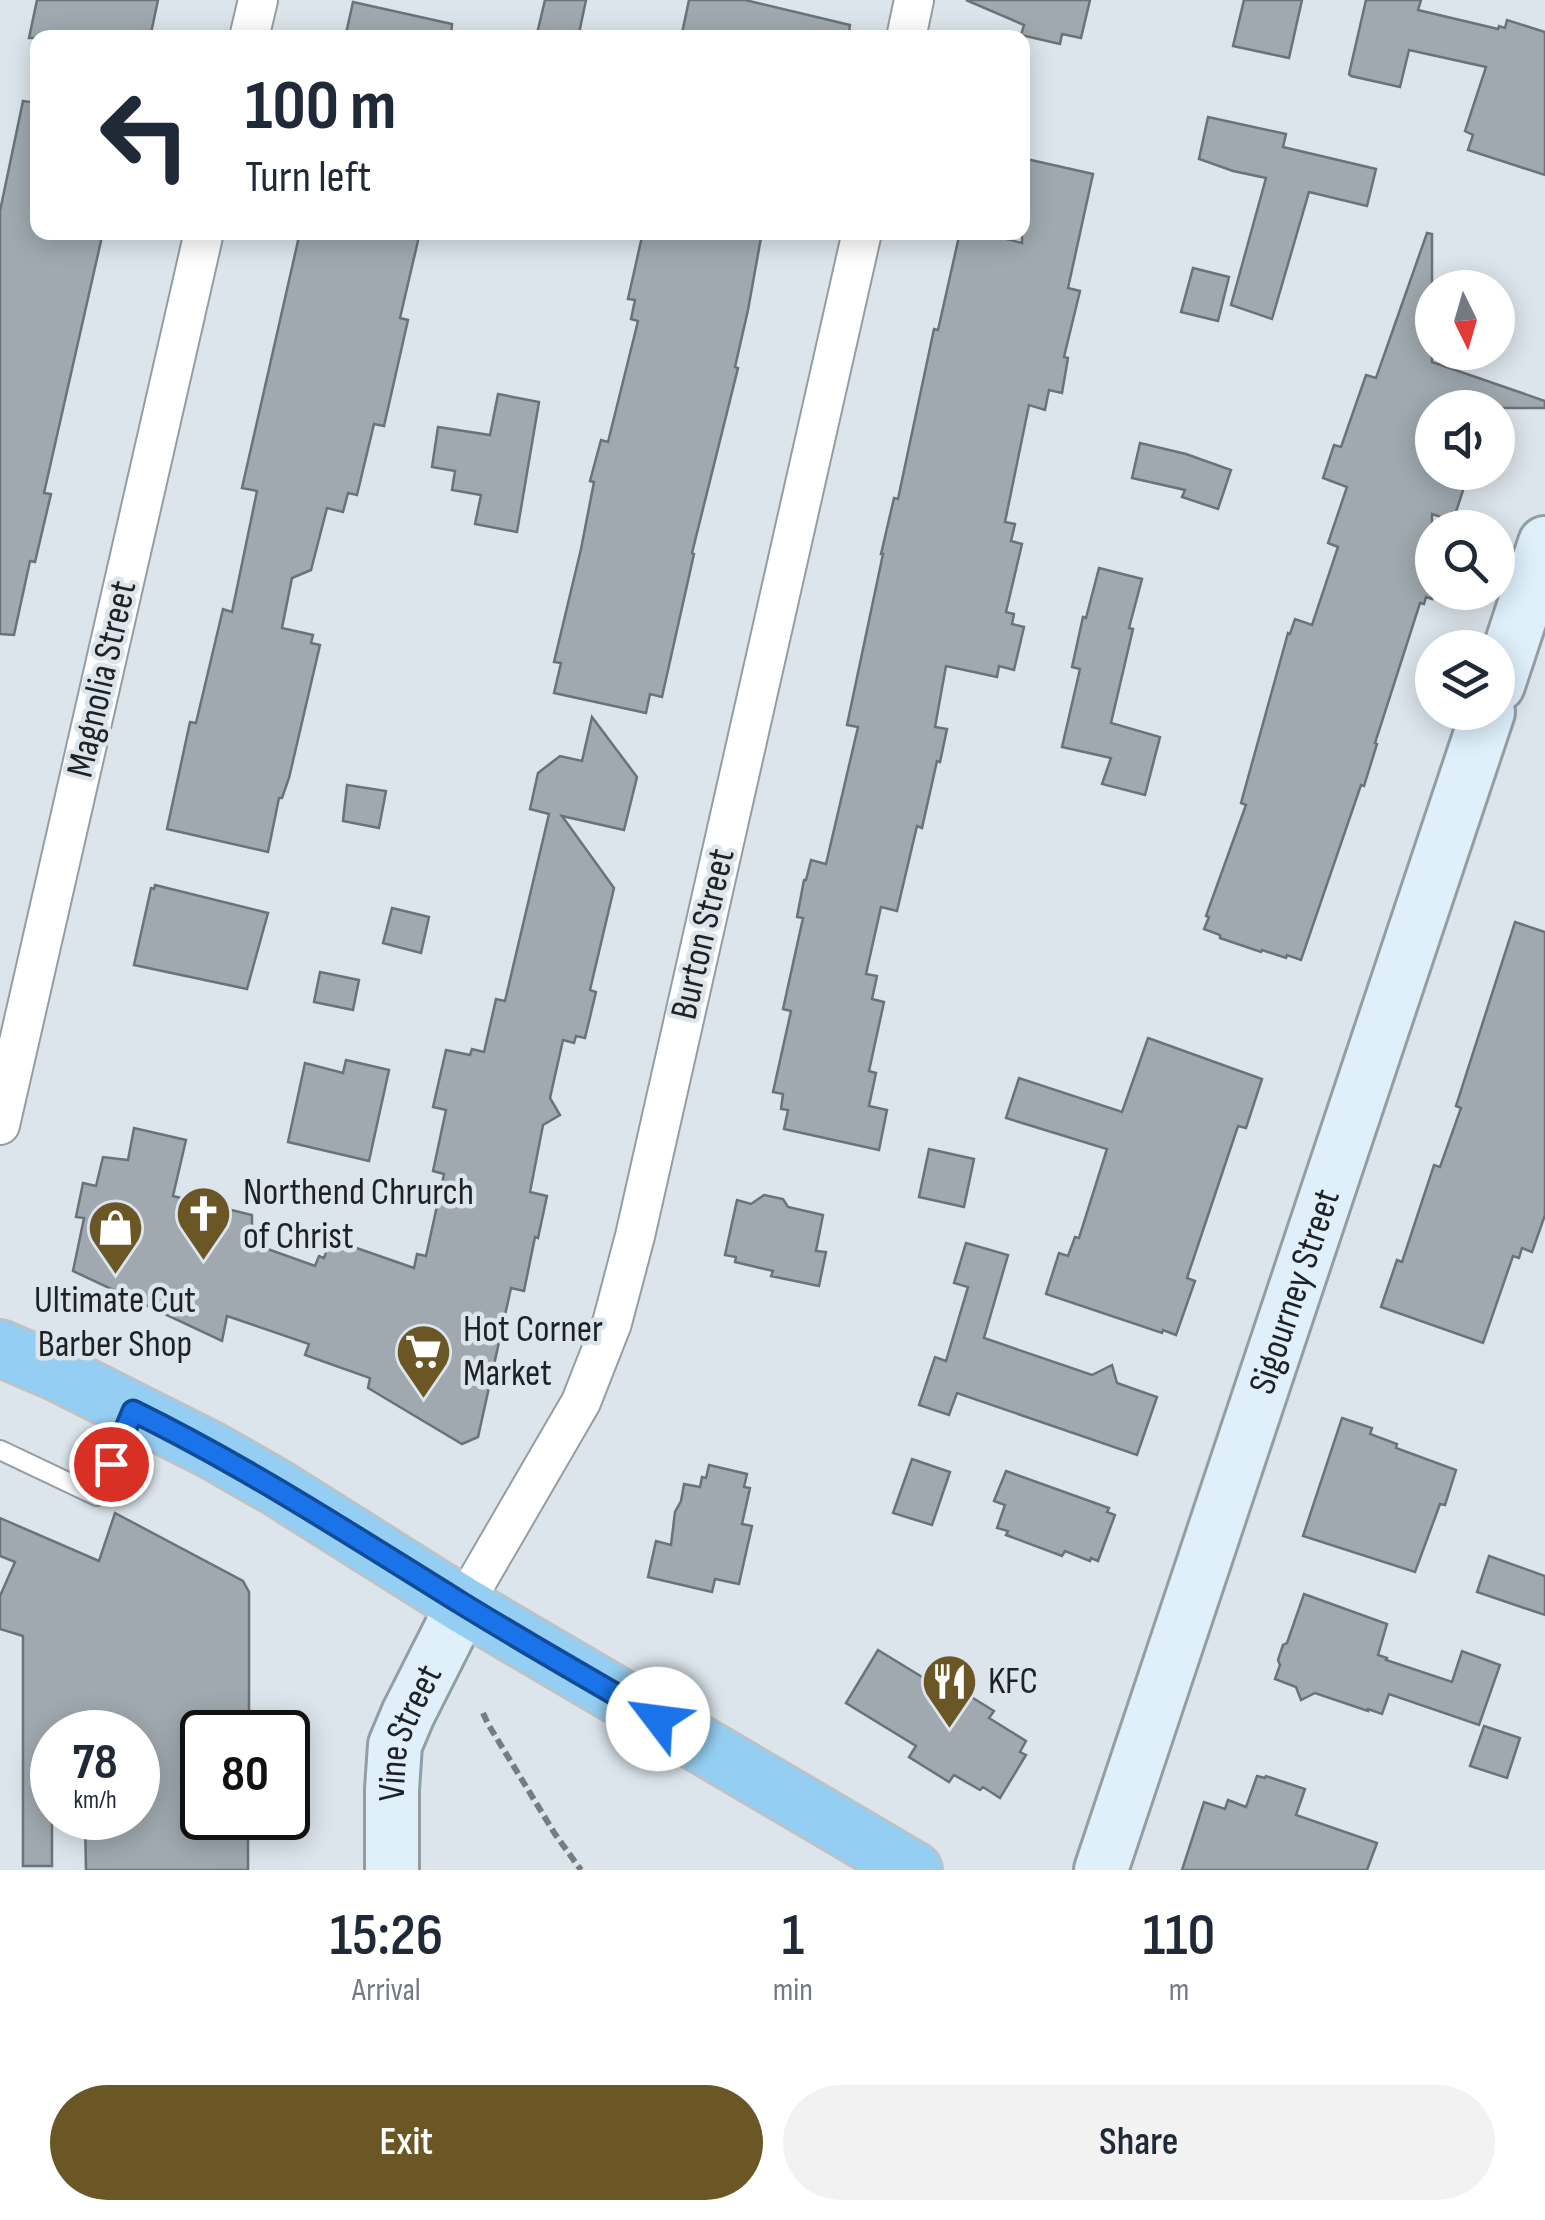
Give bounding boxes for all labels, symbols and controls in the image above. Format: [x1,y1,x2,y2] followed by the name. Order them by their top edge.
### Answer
[245,65,396,149] text: 100 m
[80,70,210,200] icon: left
[245,150,371,205] text: Turn left
[1415,270,1515,370] north arrow
[1415,270,1515,730] map controls
[1415,390,1515,490] button: sound
[1415,510,1515,610] button: search
[58,576,146,782] street label: Magnolia Street
[1415,630,1515,730] button: layers
[662,844,744,1024] street label: Burton Street
[243,1170,474,1259] place label: Northend Chrurch of Christ
[1239,1183,1349,1400] street label: Sigourney Street
[174,1184,234,1263] church icon: Northend Chrurch of Christ
[85,1197,145,1276] shop icon: Ultimate Cut Barber Shop
[34,1278,196,1367] place label: Ultimate Cut Barber Shop
[463,1307,603,1396] place label: Hot Corner Market
[394,1321,454,1400] supermarket icon: Hot Corner Market
[69,1422,154,1507] pin
[84,1437,139,1492] icon: arrive
[919,1651,979,1730] restaurant icon: KFC
[370,1657,452,1801] street label: Vine Street
[988,1659,1038,1704] place label: KFC
[606,1667,710,1771] position arrow
[180,1710,310,1840] speed limit sign: 80
[72,1733,118,1793] text: 78
[73,1785,117,1816] text: km/h
[330,1900,443,1972] text: 15:26
[782,1900,804,1972] text: 1
[1143,1900,1215,1972] text: 110
[352,1971,421,2010] text: Arrival
[773,1971,813,2010] text: min
[1169,1971,1189,2010] text: m
[50,2085,763,2200] button: Exit
[783,2085,1495,2200] button: Share

